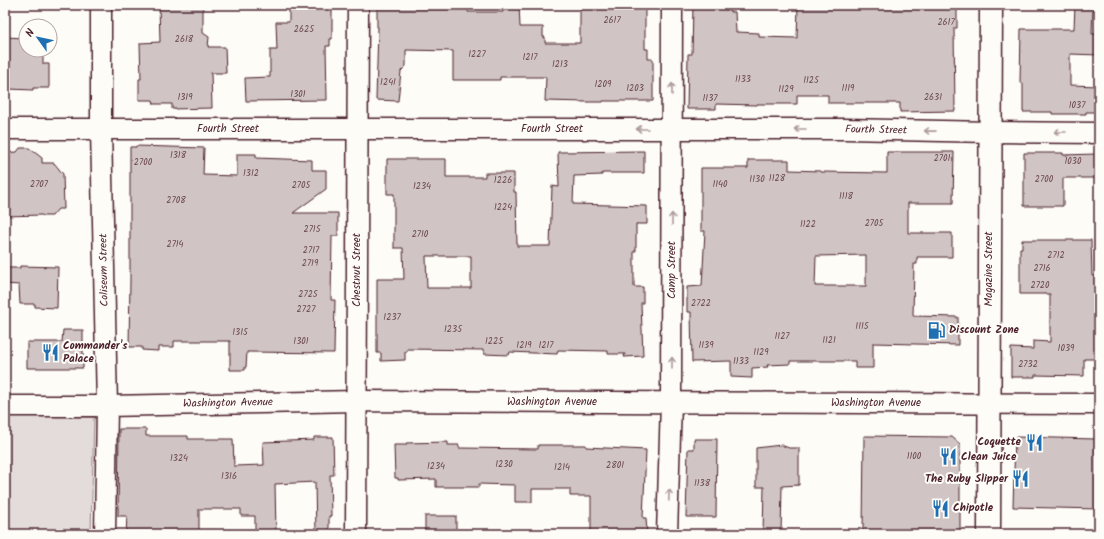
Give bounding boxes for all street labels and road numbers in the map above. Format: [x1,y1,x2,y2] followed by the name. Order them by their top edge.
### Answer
[197,120,260,138] street label: Fourth Street
[521,120,584,138] street label: Fourth Street
[845,120,908,140] street label: Fourth Street
[980,231,998,306] street label: Magazine Street
[348,232,366,307] street label: Chestnut Street
[94,233,114,307] street label: Coliseum Street
[663,240,681,299] street label: Camp Street
[183,393,273,413] street label: Washington Avenue
[507,393,597,411] street label: Washington Avenue
[831,394,921,412] street label: Washington Avenue

